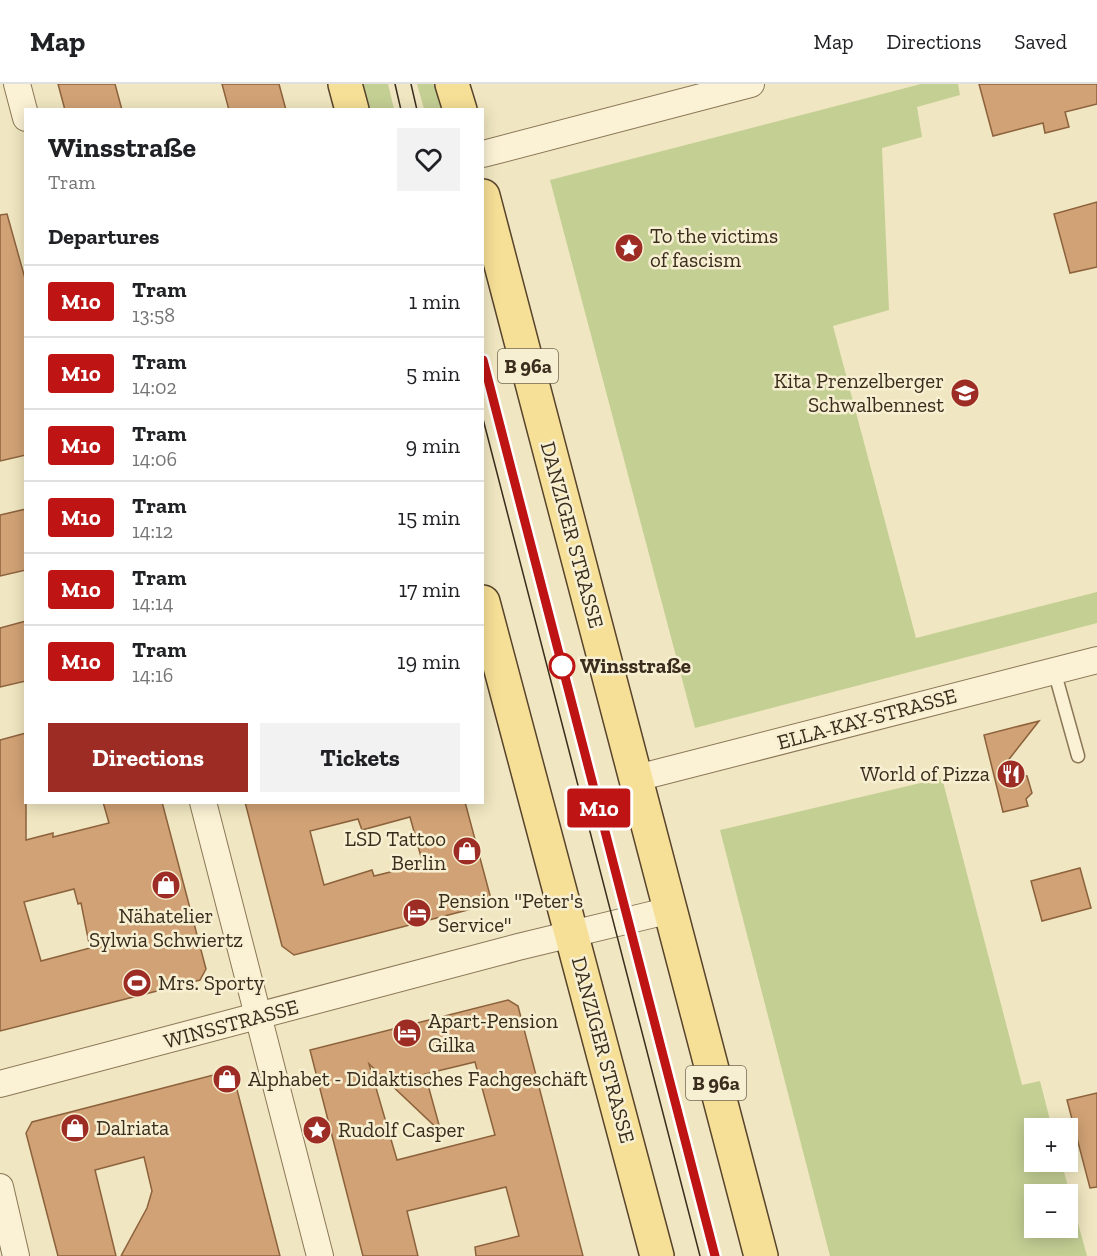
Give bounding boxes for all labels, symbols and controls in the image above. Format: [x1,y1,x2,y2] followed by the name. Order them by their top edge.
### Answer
[30,25,85,58] text: Map
[814,29,854,54] text: Map
[887,29,981,54] text: Directions
[1014,29,1067,54] text: Saved
[397,128,460,191] button: heart
[48,131,196,164] text: Winsstraße
[48,170,95,194] text: Tram
[48,223,159,250] text: Departures
[650,223,778,272] place label: To the victims of fascism
[613,232,645,264] place icon: To the victims of fascism
[132,276,186,303] text: Tram
[409,288,460,315] text: 1 min
[61,289,101,314] text: M10
[132,303,175,327] text: 13:58
[132,348,186,375] text: Tram
[498,349,558,383] road number: B 96a
[406,360,460,387] text: 5 min
[61,361,101,386] text: M10
[774,368,944,417] place label: Kita Prenzelberger Schwalbennest
[132,375,177,399] text: 14:02
[949,377,981,409] school or university icon: Kita Prenzelberger Schwalbennest
[132,420,186,447] text: Tram
[406,432,460,459] text: 9 min
[61,433,101,458] text: M10
[536,439,609,631] street label: DANZIGER STRASSE
[132,447,177,471] text: 14:06
[132,492,186,519] text: Tram
[398,504,460,531] text: 15 min
[61,505,101,530] text: M10
[132,519,173,543] text: 14:12
[132,564,186,591] text: Tram
[399,576,460,603] text: 17 min
[61,577,101,602] text: M10
[132,591,173,615] text: 14:14
[132,636,186,663] text: Tram
[397,648,460,675] text: 19 min
[61,649,101,674] text: M10
[549,653,575,679] marker: Winsstraße
[580,653,691,678] place label: Winsstraße
[132,663,173,687] text: 14:16
[774,683,959,754] street label: ELLA-KAY-STRASSE
[48,723,248,792] button: Directions
[260,723,460,792] button: Tickets
[995,758,1027,790] restaurant icon: World of Pizza
[860,761,990,786] place label: World of Pizza
[564,788,634,828] line badge: M10
[579,796,619,821] text: M10
[344,826,446,875] place label: LSD Tattoo Berlin
[451,835,483,867] shop icon: LSD Tattoo Berlin
[150,869,182,901] shop icon: Nähatelier Sylwia Schwiertz
[438,888,583,937] place label: Pension "Peter's Service"
[401,897,433,929] hotel icon: Pension "Peter's Service"
[89,903,243,952] place label: Nähatelier Sylwia Schwiertz
[567,954,640,1146] street label: DANZIGER STRASSE
[121,967,153,999] sports icon: Mrs. Sporty
[158,970,265,995] place label: Mrs. Sporty
[161,994,301,1054] street label: WINSSTRASSE
[428,1008,558,1057] place label: Apart-Pension Gilka
[391,1017,423,1049] hotel icon: Apart-Pension Gilka
[211,1063,243,1095] shop icon: Alphabet - Didaktisches Fachgeschäft
[248,1066,588,1091] place label: Alphabet - Didaktisches Fachgeschäft
[686,1066,746,1100] road number: B 96a
[59,1112,91,1144] shop icon: Dalriata
[301,1114,333,1146] place icon: Rudolf Casper
[96,1115,169,1140] place label: Dalriata
[338,1117,465,1142] place label: Rudolf Casper
[1024,1118,1078,1238] map controls
[1024,1118,1078,1172] button: +
[1024,1184,1078,1238] button: −

